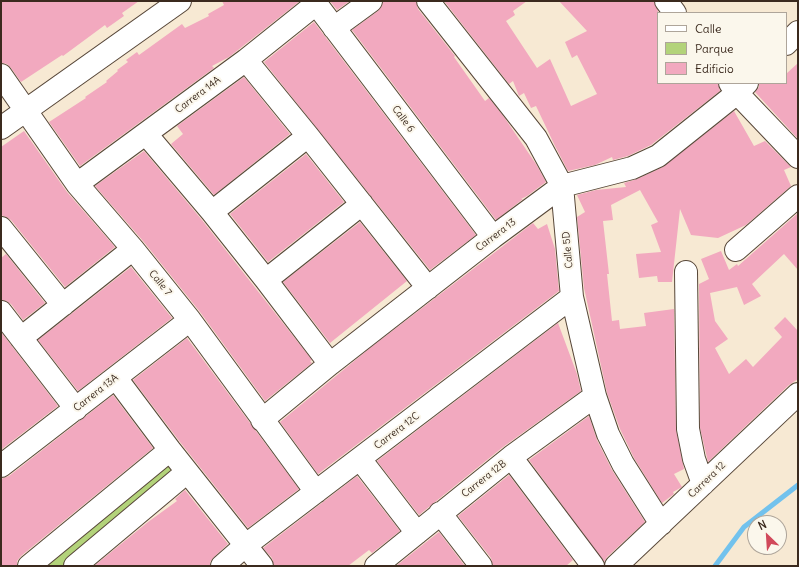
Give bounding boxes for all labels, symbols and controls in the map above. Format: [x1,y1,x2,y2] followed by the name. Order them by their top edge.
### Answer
[657,12,787,84] legend
[695,21,722,36] text: Calle
[695,41,734,56] text: Parque
[695,61,734,76] text: Edificio
[173,74,223,116] street label: Carrera 14A
[389,103,417,135] street label: Calle 6
[474,216,518,254] street label: Carrera 13
[560,231,576,269] street label: Calle 5D
[146,268,174,298] street label: Calle 7
[71,372,121,414] street label: Carrera 13A
[372,410,422,452] street label: Carrera 12C
[459,458,509,500] street label: Carrera 12B
[686,459,728,501] street label: Carrera 12
[747,515,787,555] north arrow
[756,517,769,533] text: N

